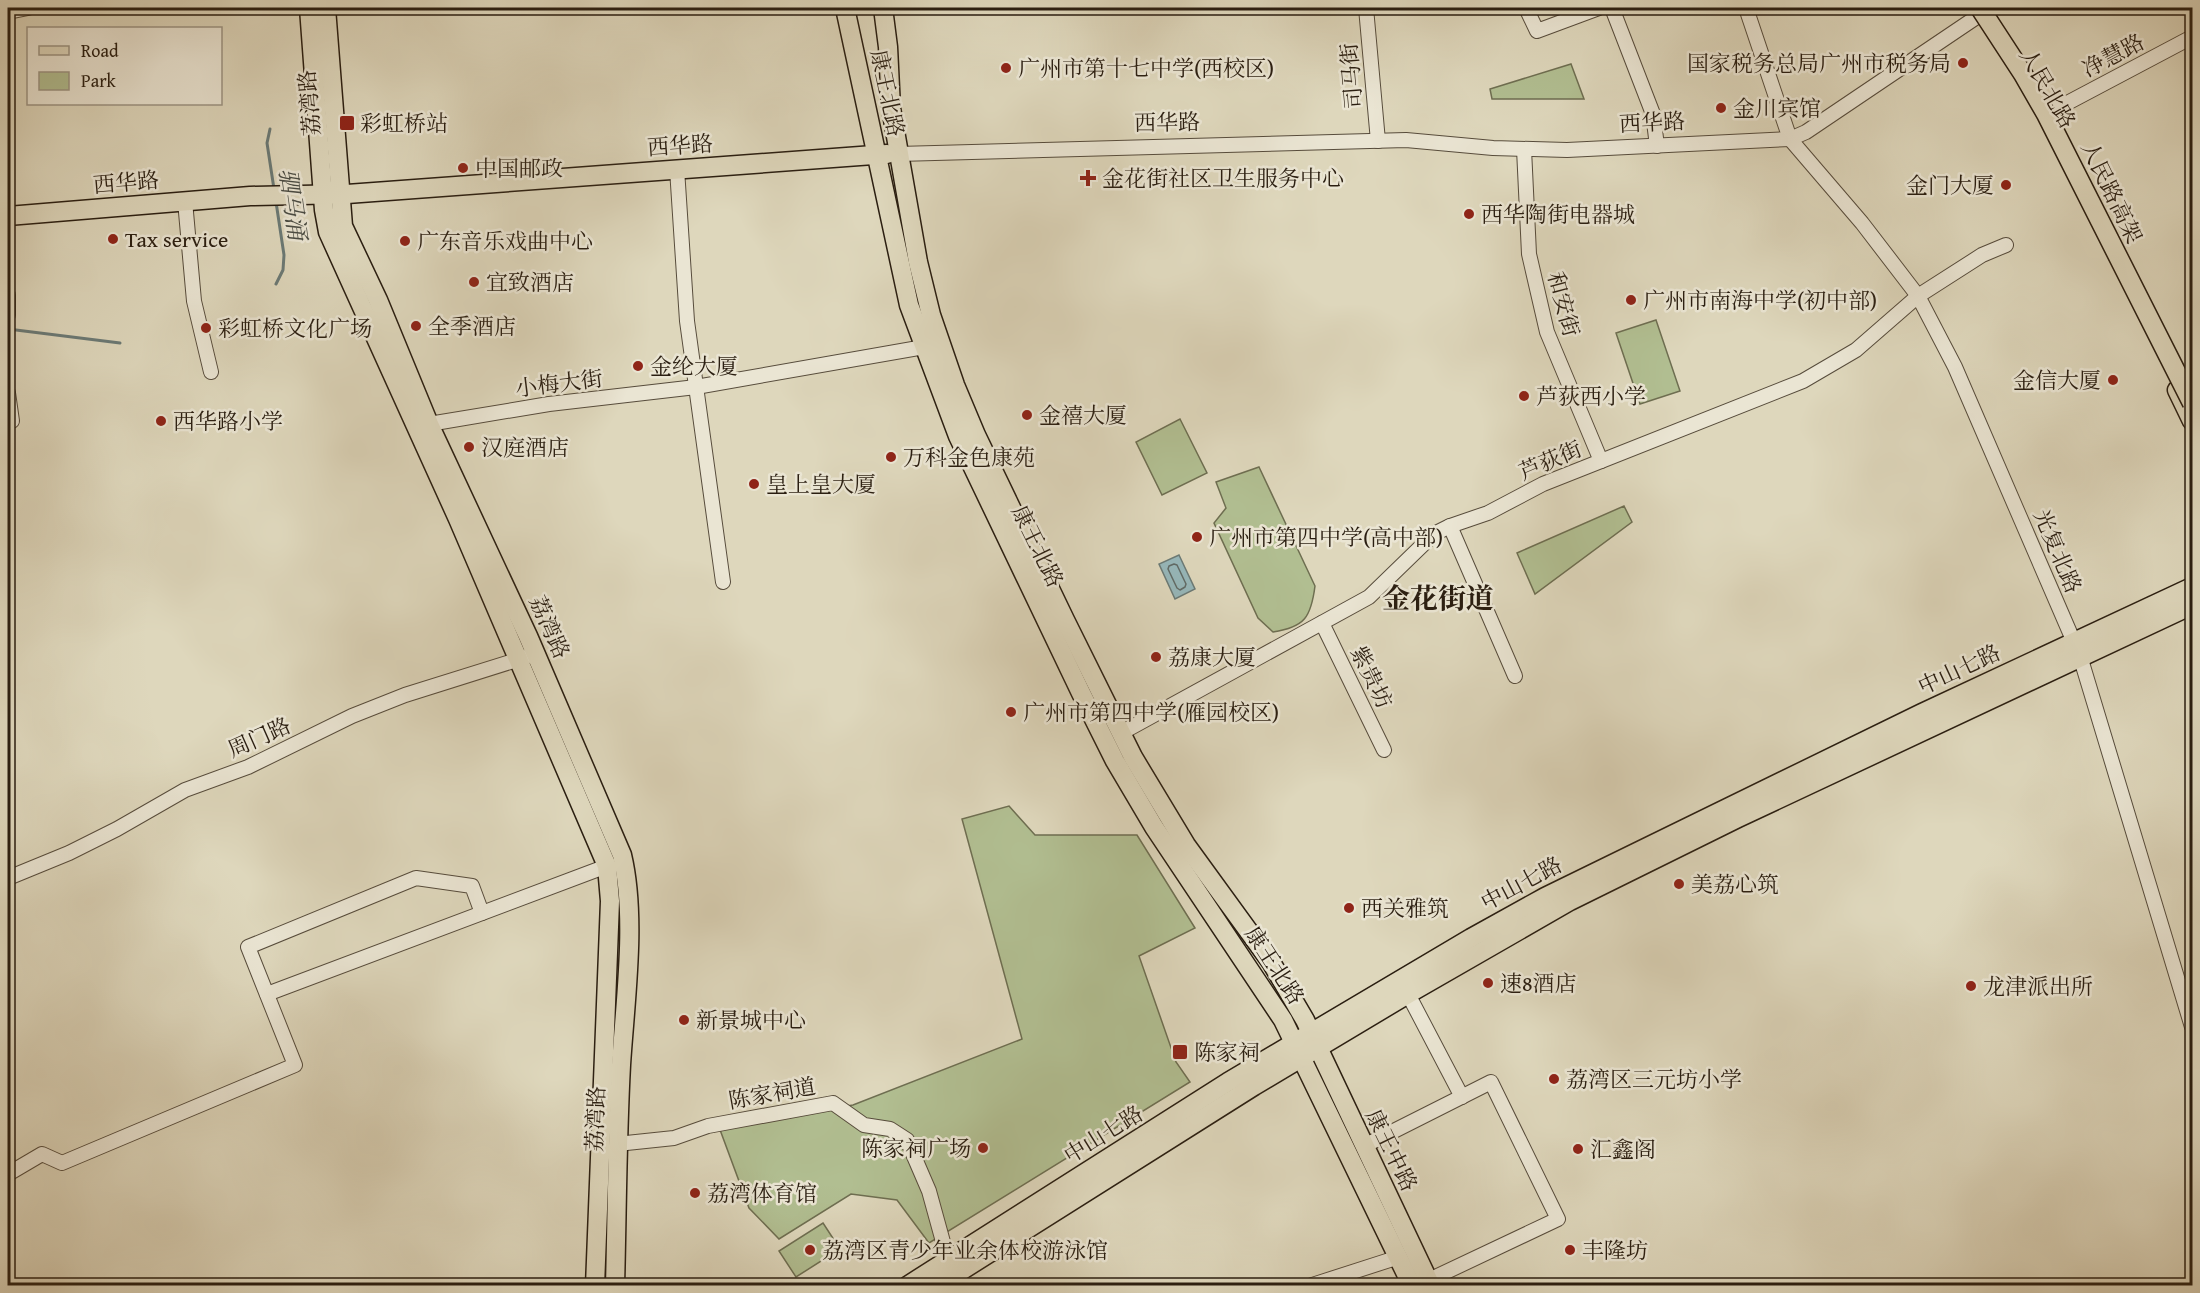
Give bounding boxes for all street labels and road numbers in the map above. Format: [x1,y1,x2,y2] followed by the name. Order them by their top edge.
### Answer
[2076,25,2150,85] street label: 净慧路
[1332,42,1370,110] street label: 司马街
[2012,42,2084,134] street label: 人民北路
[863,47,913,139] street label: 康王北路
[290,69,328,137] street label: 荔湾路
[1618,104,1686,140] street label: 西华路
[1134,105,1200,139] street label: 西华路
[646,127,714,163] street label: 西华路
[2074,136,2150,248] street label: 人民路高架
[92,163,160,201] street label: 西华路
[1540,268,1588,340] street label: 和安街
[513,362,605,404] street label: 小梅大街
[1513,432,1587,488] street label: 芦荻街
[1004,499,1072,593] street label: 康王北路
[2026,504,2090,598] street label: 光复北路
[522,590,578,664] street label: 荔湾路
[1912,636,2006,702] street label: 中山七路
[1343,640,1401,714] street label: 紫贵坊
[222,709,296,765] street label: 周门路
[1475,848,1567,918] street label: 中山七路
[1238,919,1312,1011] street label: 康王北路
[726,1070,818,1116] street label: 陈家祠道
[578,1085,612,1153] street label: 荔湾路
[1057,1097,1149,1171] street label: 中山七路
[1358,1103,1426,1197] street label: 康王中路

